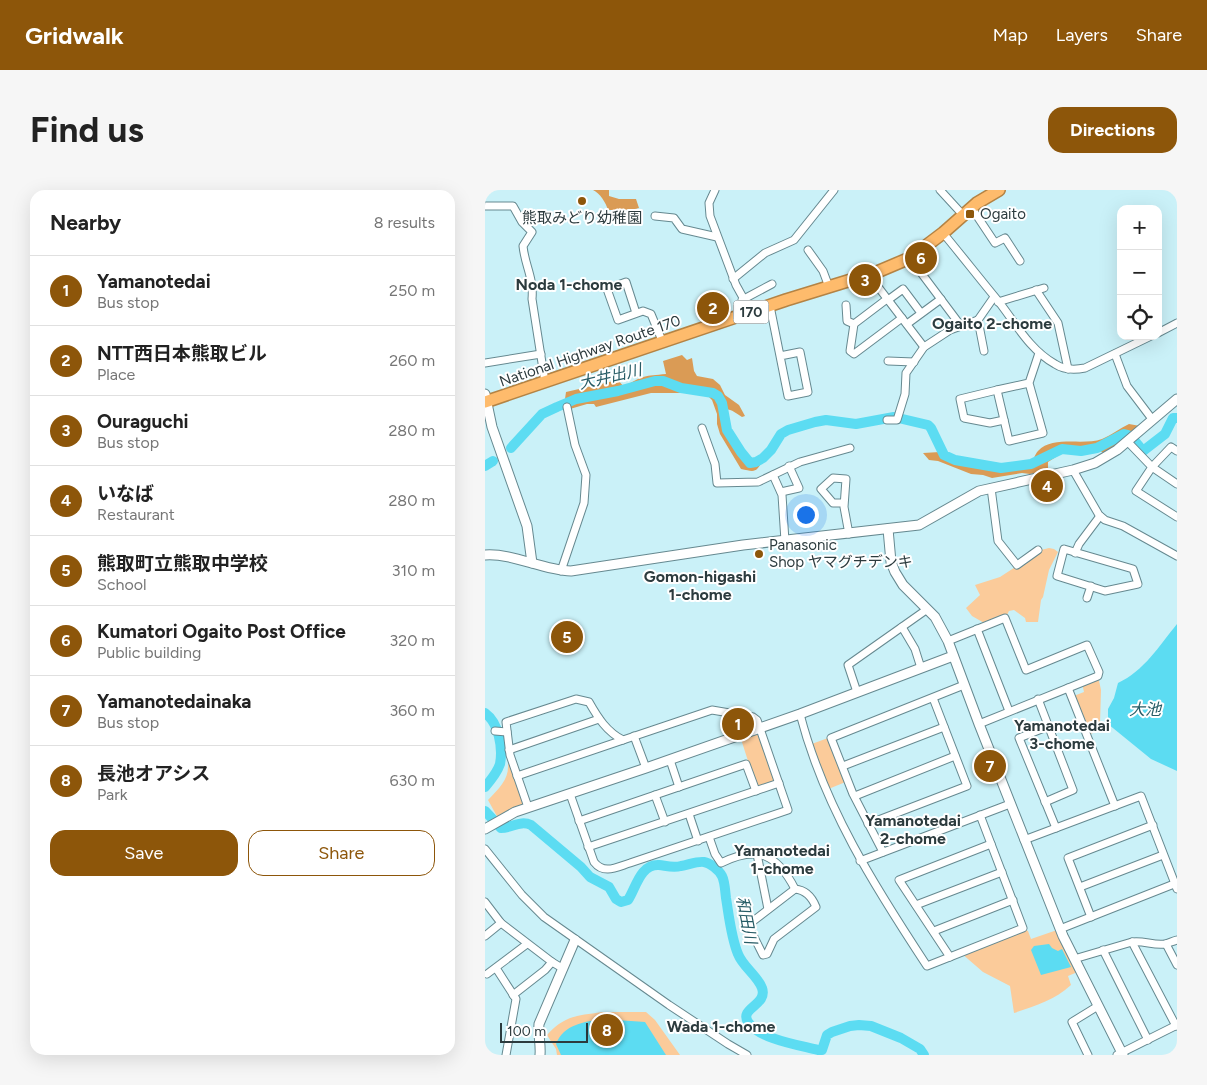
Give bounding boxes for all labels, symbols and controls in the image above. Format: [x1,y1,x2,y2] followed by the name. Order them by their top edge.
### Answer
[25,21,124,50] text: Gridwalk
[993,24,1028,46] text: Map
[1056,24,1108,46] text: Layers
[1136,24,1182,46] text: Share
[1048,107,1177,153] button: Directions
[30,109,144,151] text: Find us
[576,195,588,207] marker: 熊取みどり幼稚園
[980,205,1026,223] place label: Ogaito
[1117,205,1162,340] map controls
[1117,205,1162,250] button: +
[964,208,976,220] marker: Ogaito
[522,209,642,227] place label: 熊取みどり幼稚園
[50,210,121,235] text: Nearby
[374,213,435,232] text: 8 results
[905,239,937,277] pin: 6
[1117,250,1162,295] button: −
[849,261,881,299] pin: 3
[97,270,211,293] text: Yamanotedai
[516,275,623,294] district label: Noda 1-chome
[63,281,69,300] text: 1
[389,281,435,300] text: 250 m
[697,289,729,327] pin: 2
[97,293,159,312] text: Bus stop
[1117,295,1162,340] button: locate
[733,300,769,324] road number: 170
[497,311,683,391] street label: National Highway Route 170
[932,314,1052,333] district label: Ogaito 2-chome
[97,342,267,365] text: NTT西日本熊取ビル
[61,351,71,370] text: 2
[389,351,435,370] text: 260 m
[577,360,645,393] water label: 大井出川
[97,365,135,384] text: Place
[97,410,188,433] text: Ouraguchi
[62,421,70,440] text: 3
[388,421,435,440] text: 280 m
[97,433,159,452] text: Bus stop
[1031,467,1063,505] pin: 4
[97,482,154,505] text: いなば
[61,491,71,510] text: 4
[388,491,435,510] text: 280 m
[793,502,819,528] your location
[97,505,175,524] text: Restaurant
[769,536,913,571] place label: Panasonic Shop ヤマグチデンキ
[753,548,765,560] marker: Panasonic Shop ヤマグチデンキ
[97,552,268,575] text: 熊取町立熊取中学校
[61,561,71,580] text: 5
[392,561,435,580] text: 310 m
[644,567,756,604] district label: Gomon-higashi 1-chome
[97,575,147,594] text: School
[551,618,583,656] pin: 5
[97,620,346,643] text: Kumatori Ogaito Post Office
[61,631,71,650] text: 6
[390,631,435,650] text: 320 m
[97,643,201,662] text: Public building
[97,690,252,713] text: Yamanotedainaka
[1129,700,1163,719] water label: 大池
[62,701,70,720] text: 7
[389,701,435,720] text: 360 m
[722,705,754,743] pin: 1
[97,713,159,732] text: Bus stop
[1014,716,1110,753] district label: Yamanotedai 3-chome
[974,747,1006,785] pin: 7
[97,762,210,785] text: 長池オアシス
[61,771,71,790] text: 8
[389,771,435,790] text: 630 m
[97,785,127,804] text: Park
[865,811,961,848] district label: Yamanotedai 2-chome
[50,830,238,876] button: Save
[248,830,435,876] button: Share
[734,841,830,878] district label: Yamanotedai 1-chome
[733,895,761,947] water label: 和田川
[591,1011,623,1049] pin: 8
[667,1017,775,1036] district label: Wada 1-chome
[500,1020,587,1043] scale bar
[507,1023,546,1040] text: 100 m

